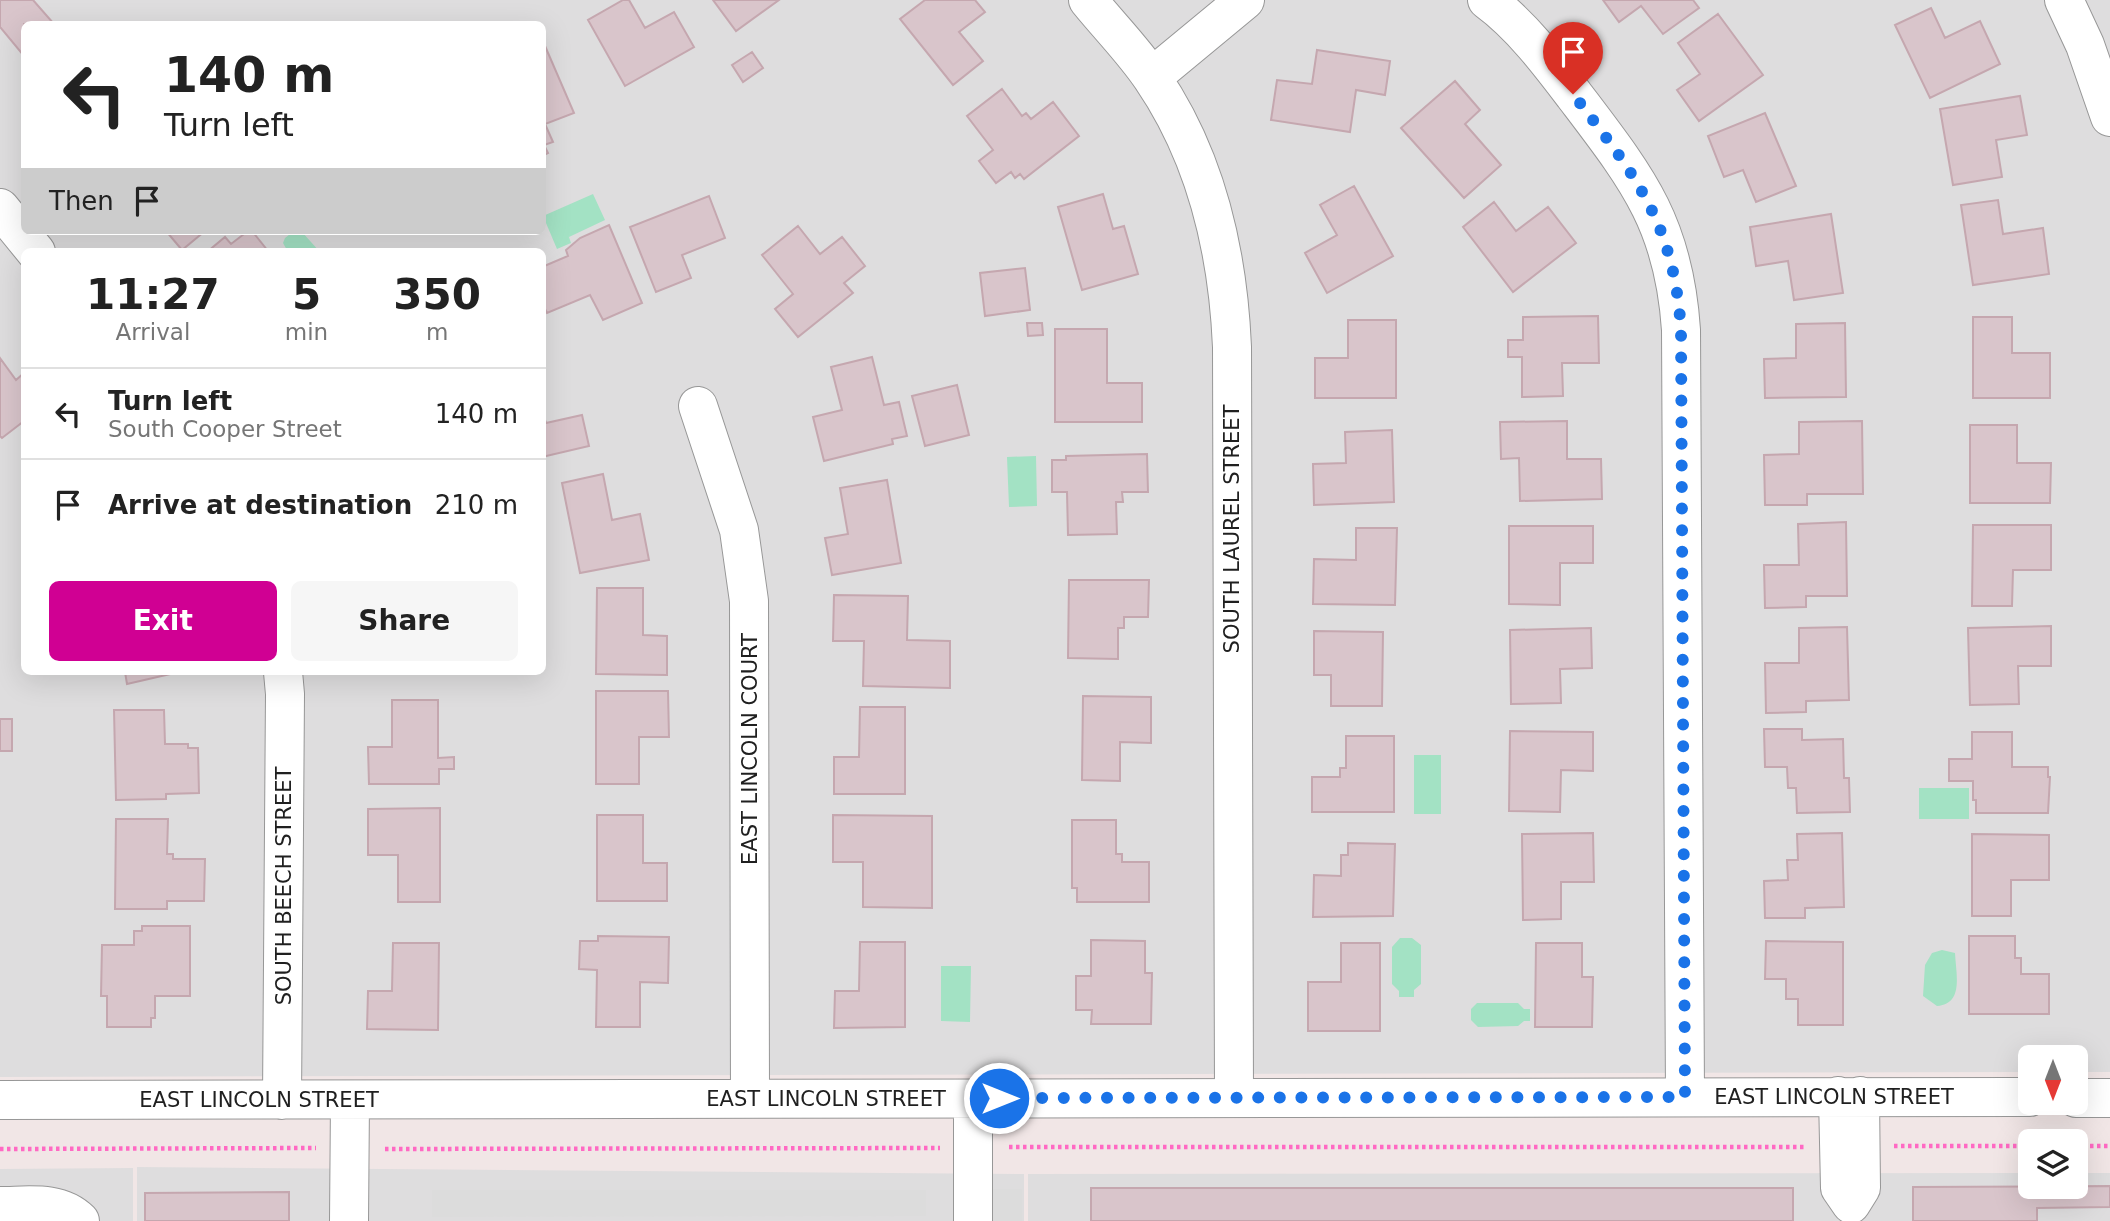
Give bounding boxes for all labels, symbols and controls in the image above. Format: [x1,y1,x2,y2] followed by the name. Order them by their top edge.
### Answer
[1543,22,1603,94] pin
[1554,33,1592,71] icon: arrive
[164,47,334,104] text: 140 m
[49,49,140,140] icon: left
[164,106,294,144] text: Turn left
[128,182,166,220] icon: arrive
[49,186,114,216] text: Then
[86,270,220,319] text: 11:27
[292,270,321,319] text: 5
[393,270,481,319] text: 350
[116,319,190,345] text: Arrival
[285,319,328,345] text: min
[426,319,448,345] text: m
[108,386,232,416] text: Turn left
[49,395,87,433] icon: left
[435,399,518,429] text: 140 m
[1220,404,1244,653] street label: SOUTH LAUREL STREET
[108,416,342,442] text: South Cooper Street
[49,486,87,524] icon: arrive
[108,490,412,520] text: Arrive at destination
[435,490,518,520] text: 210 m
[49,581,277,661] button: Exit
[291,581,518,661] button: Share
[738,633,762,865] street label: EAST LINCOLN COURT
[272,766,296,1005] street label: SOUTH BEECH STREET
[2018,1045,2088,1115] north arrow
[2018,1045,2088,1199] map controls
[962,1061,1036,1135] position arrow
[1714,1085,1954,1109] street label: EAST LINCOLN STREET
[706,1087,946,1111] street label: EAST LINCOLN STREET
[139,1088,379,1112] street label: EAST LINCOLN STREET
[2018,1129,2088,1199] button: layers

